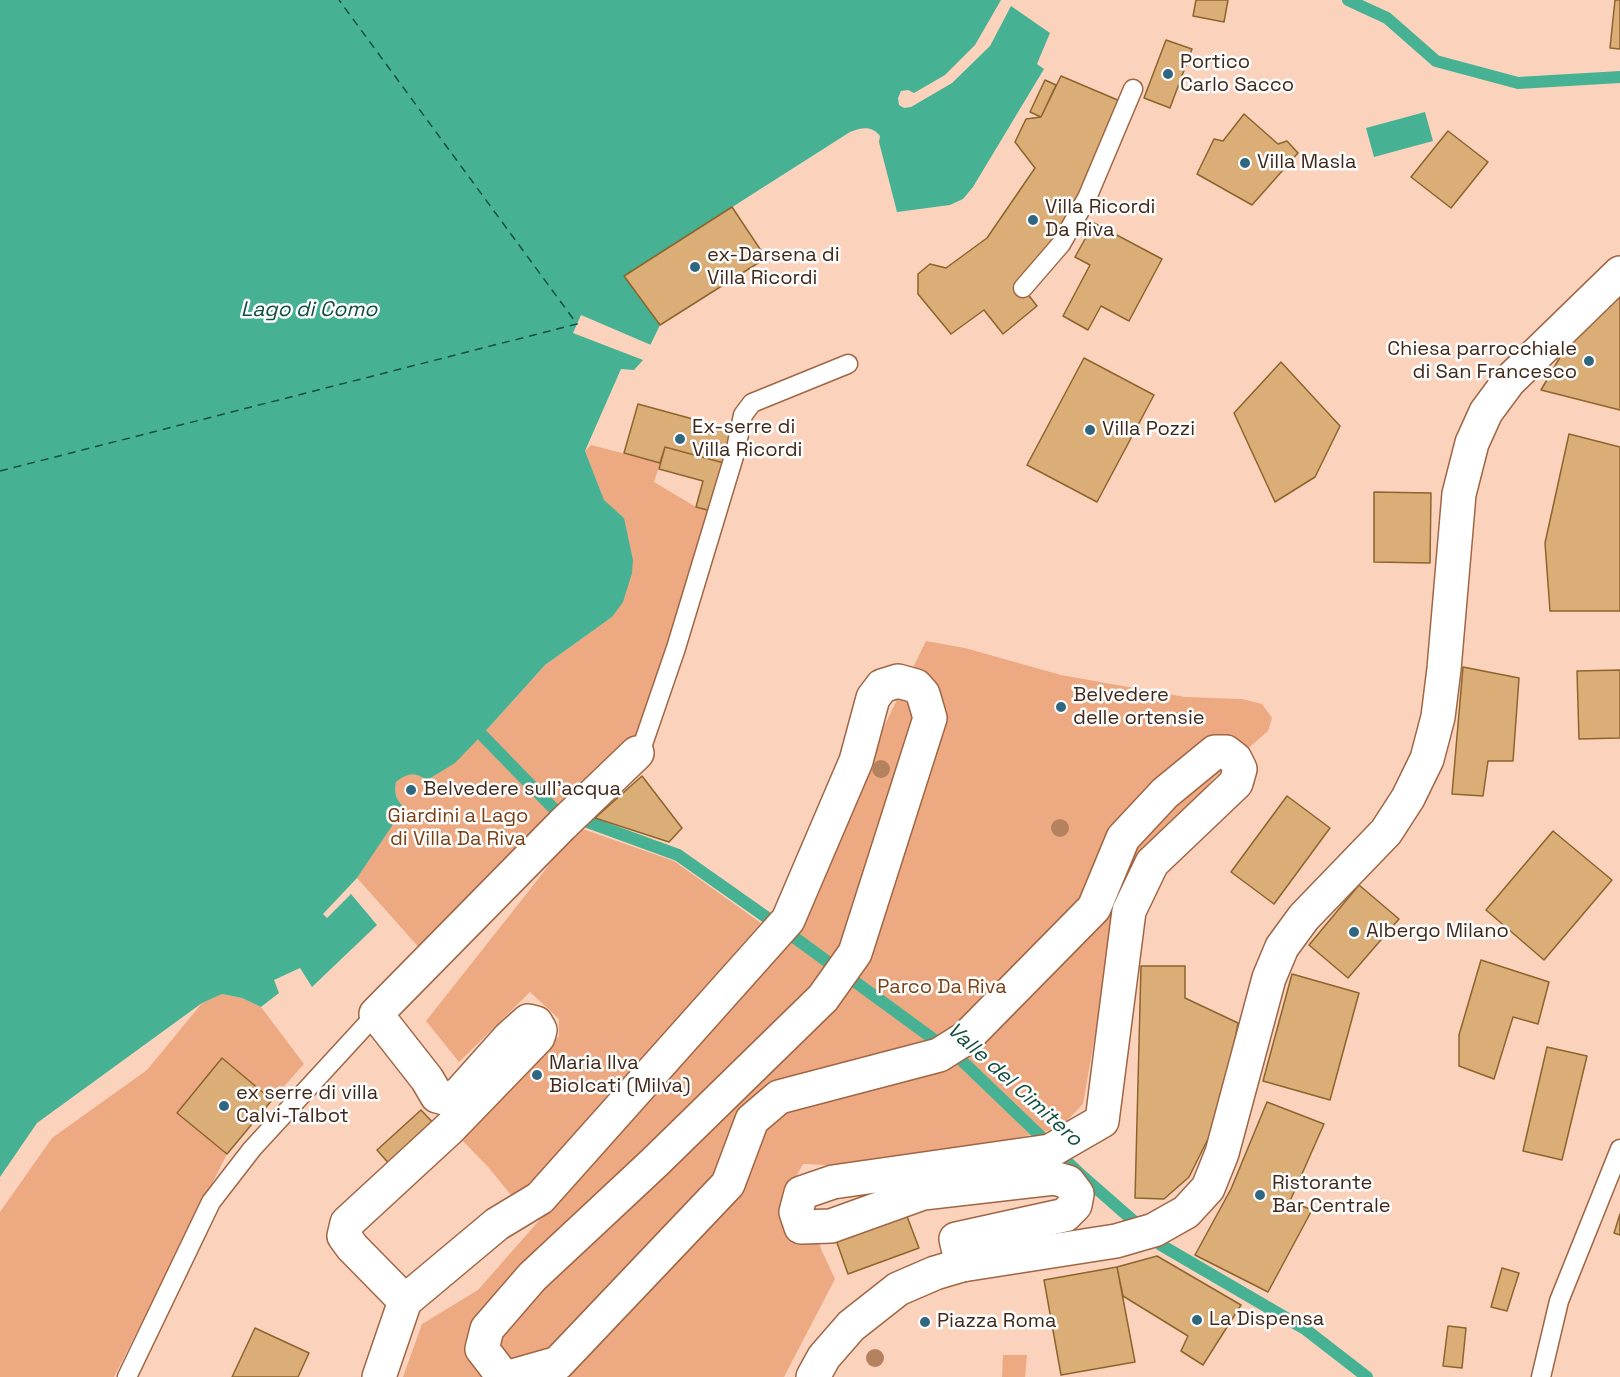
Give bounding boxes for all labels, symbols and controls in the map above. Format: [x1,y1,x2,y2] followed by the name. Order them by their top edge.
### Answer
[1180,51,1294,98] place label: Portico Carlo Sacco
[1161,67,1175,81] marker: Portico Carlo Sacco
[1257,151,1356,175] place label: Villa Masla
[1238,156,1252,170] marker: Villa Masla
[1045,196,1156,243] place label: Villa Ricordi Da Riva
[1026,213,1040,227] marker: Villa Ricordi Da Riva
[707,244,840,291] place label: ex-Darsena di Villa Ricordi
[688,260,702,274] marker: ex-Darsena di Villa Ricordi
[241,297,377,323] water label: Lago di Como
[1387,338,1577,385] place label: Chiesa parrocchiale di San Francesco
[1582,354,1596,368] marker: Chiesa parrocchiale di San Francesco
[692,416,803,463] place label: Ex-serre di Villa Ricordi
[1102,418,1195,442] place label: Villa Pozzi
[1083,423,1097,437] marker: Villa Pozzi
[673,432,687,446] marker: Ex-serre di Villa Ricordi
[1073,684,1205,731] place label: Belvedere delle ortensie
[1054,700,1068,714] marker: Belvedere delle ortensie
[423,778,621,802] place label: Belvedere sull'acqua
[404,783,418,797] marker: Belvedere sull'acqua
[388,805,528,852] park label: Giardini a Lago di Villa Da Riva
[1366,920,1509,944] place label: Albergo Milano
[1347,925,1361,939] marker: Albergo Milano
[877,976,1007,1000] park label: Parco Da Riva
[941,1018,1087,1152] water label: Valle del Cimitero
[549,1052,690,1099] place label: Maria Ilva Biolcati (Milva)
[530,1068,544,1082] marker: Maria Ilva Biolcati (Milva)
[236,1082,378,1129] place label: ex serre di villa Calvi-Talbot
[217,1099,231,1113] marker: ex serre di villa Calvi-Talbot
[1272,1172,1391,1219] place label: Ristorante Bar Centrale
[1253,1188,1267,1202] marker: Ristorante Bar Centrale
[1209,1308,1324,1332] place label: La Dispensa
[937,1310,1057,1334] place label: Piazza Roma
[1190,1313,1204,1327] marker: La Dispensa
[918,1315,932,1329] marker: Piazza Roma

